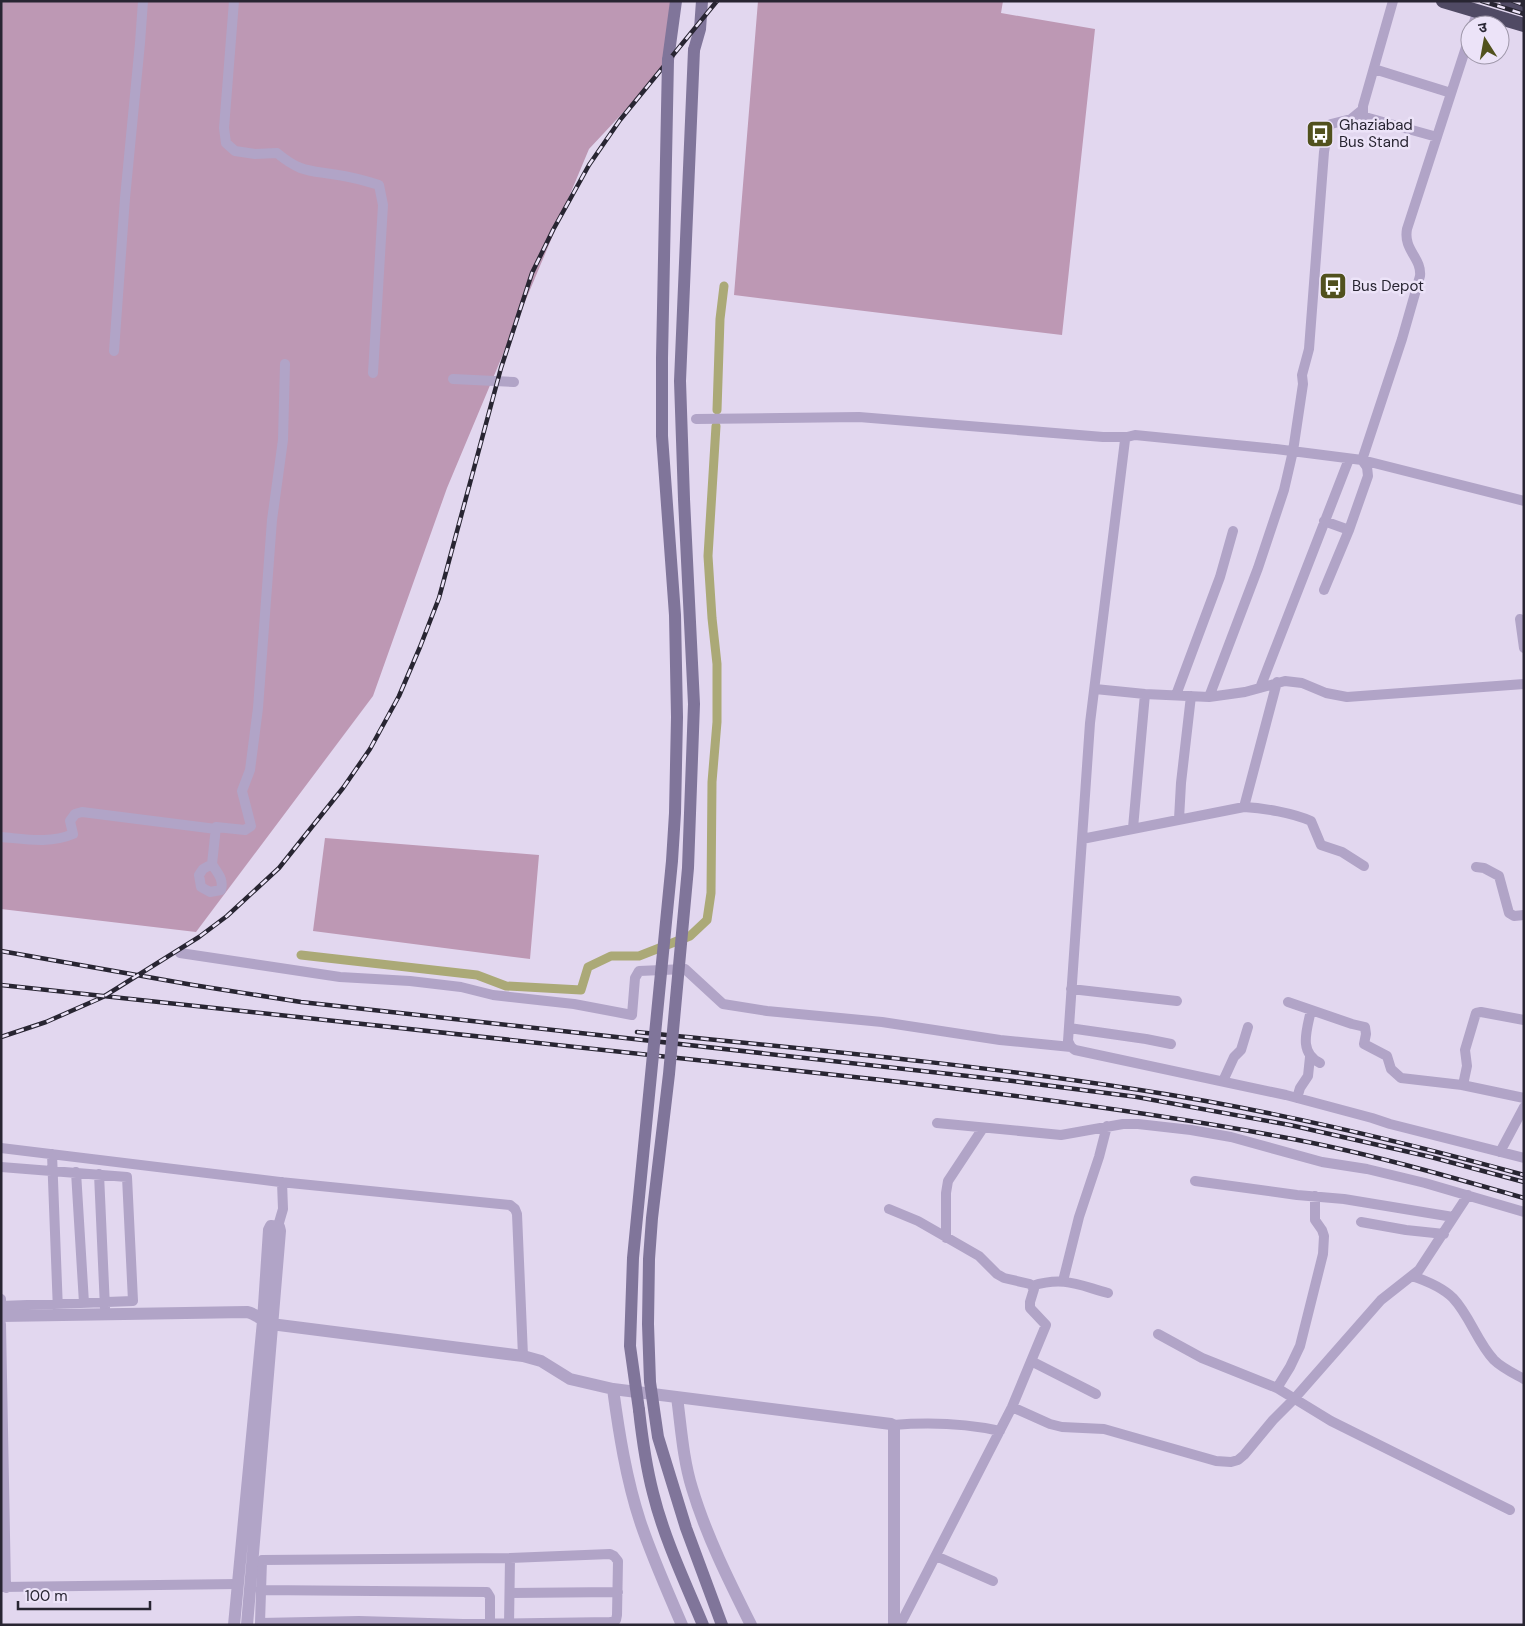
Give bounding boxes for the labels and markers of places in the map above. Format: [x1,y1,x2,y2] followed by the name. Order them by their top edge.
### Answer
[1339,115,1413,152] place label: Ghaziabad Bus Stand
[1305,119,1335,149] bus stop icon: Ghaziabad Bus Stand
[1318,271,1348,301] bus stop icon: Bus Depot
[1352,276,1424,296] place label: Bus Depot

